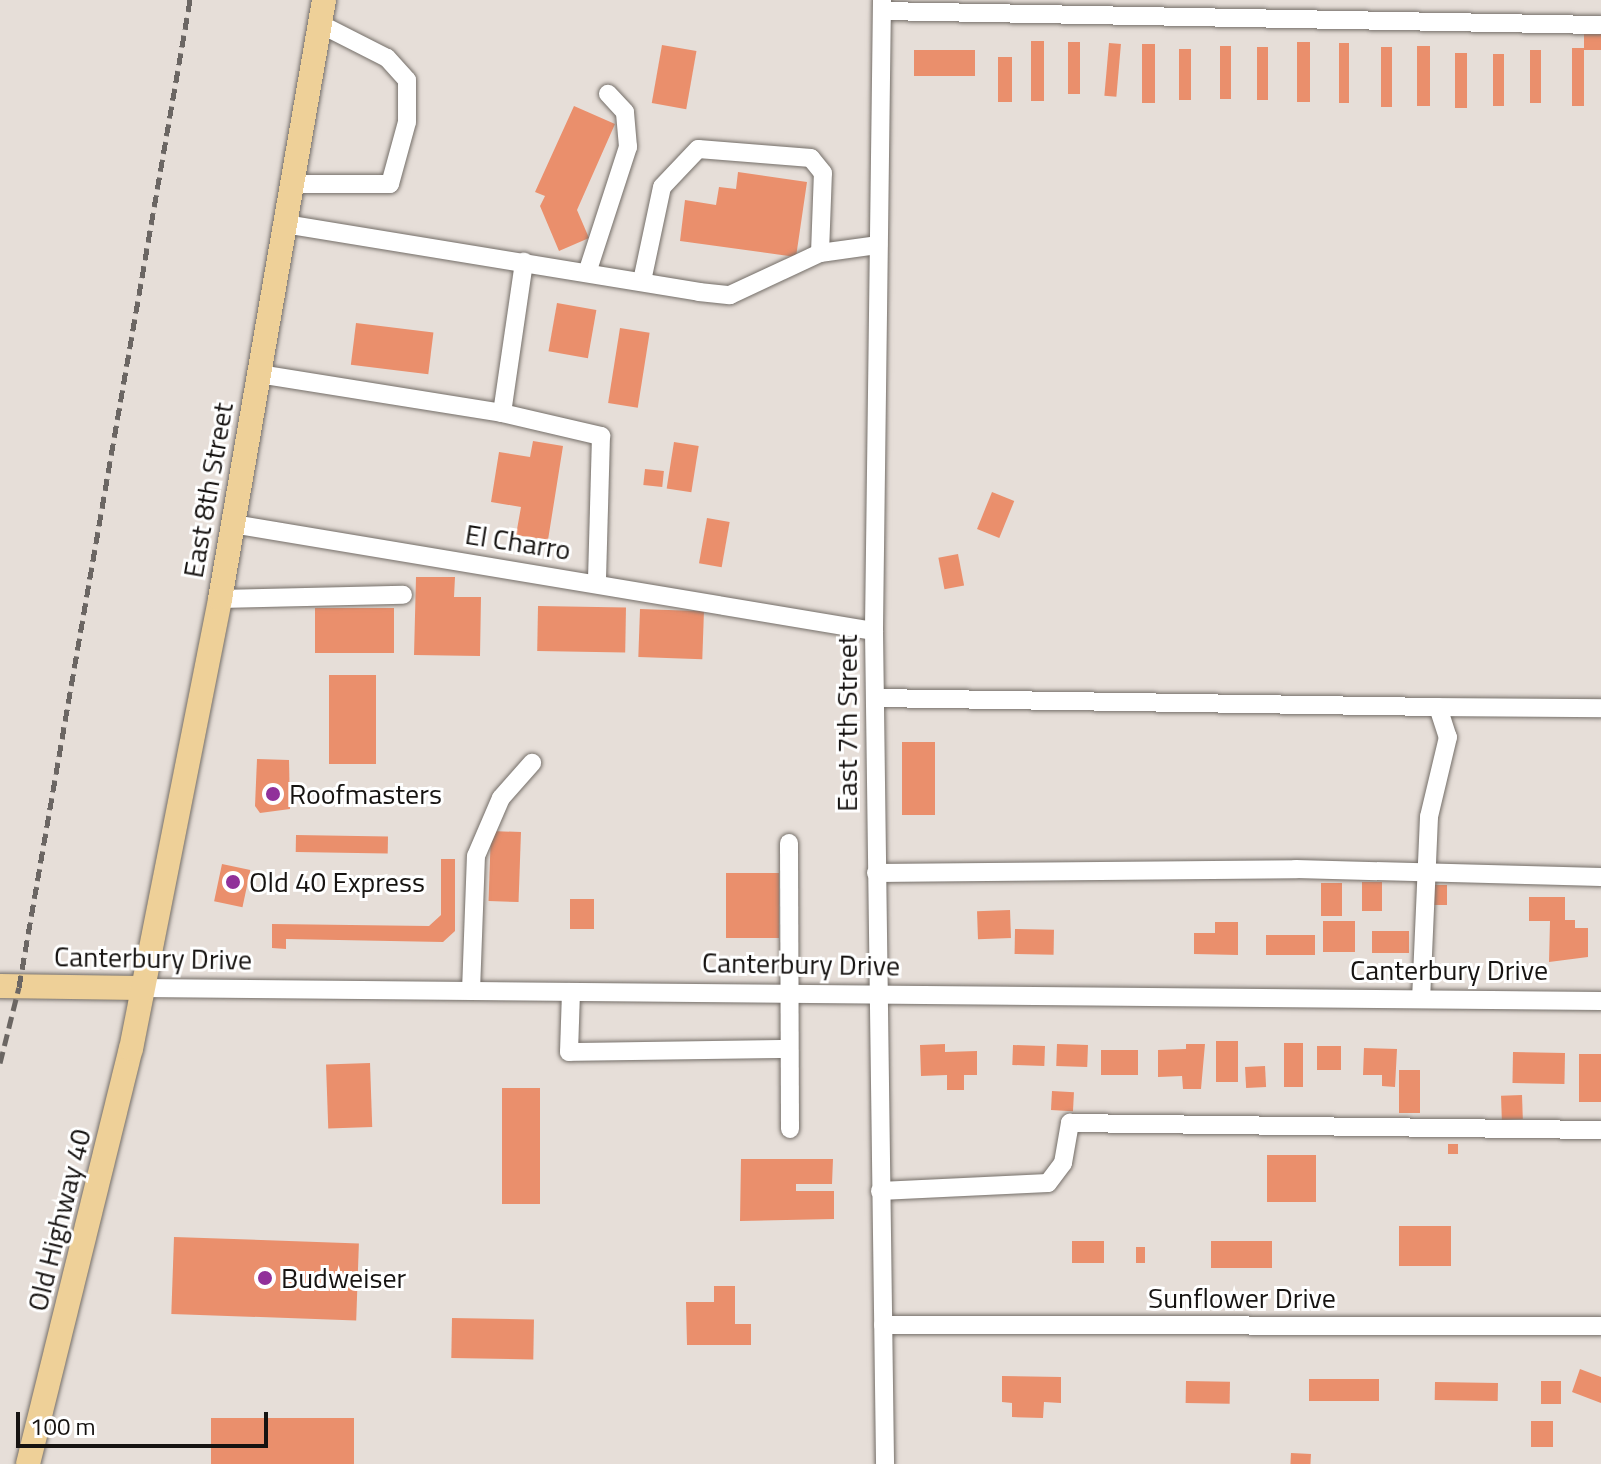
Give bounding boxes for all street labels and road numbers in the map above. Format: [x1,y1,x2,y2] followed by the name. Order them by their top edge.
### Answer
[176,400,240,580] street label: East 8th Street
[463,517,573,567] street label: El Charro
[830,634,864,812] street label: East 7th Street
[54,939,252,977] street label: Canterbury Drive
[702,945,900,983] street label: Canterbury Drive
[1350,953,1548,987] street label: Canterbury Drive
[20,1126,98,1314] street label: Old Highway 40
[1148,1281,1336,1315] street label: Sunflower Drive

